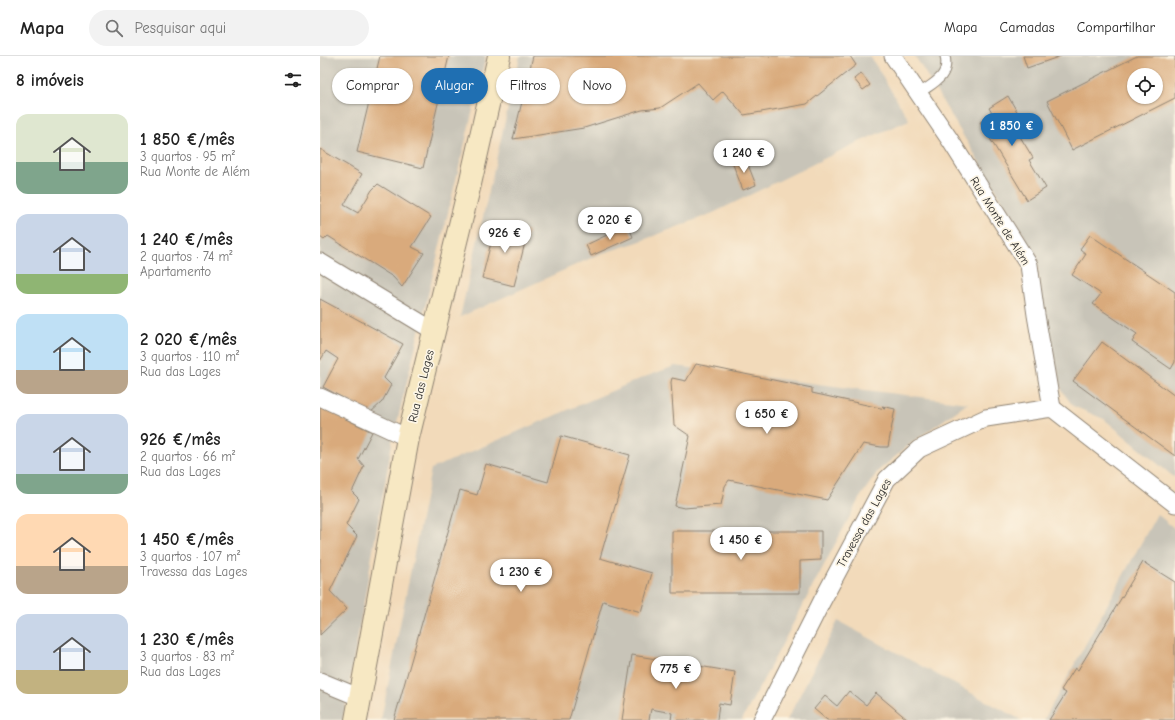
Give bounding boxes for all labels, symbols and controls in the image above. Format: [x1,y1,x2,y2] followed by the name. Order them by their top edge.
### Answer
[89,10,369,46] search box
[20,17,65,39] text: Mapa
[103,17,125,39] icon: search
[135,19,226,37] text: Pesquisar aqui
[944,19,978,36] text: Mapa
[1000,19,1055,36] text: Camadas
[1077,19,1155,36] text: Compartilhar
[332,68,413,104] chip: Comprar
[421,68,488,104] chip: Alugar
[496,68,560,104] chip: Filtros
[568,68,626,104] chip: Novo
[1127,68,1163,104] map controls
[1127,68,1163,104] button: locate
[282,69,304,91] icon: filters
[16,71,84,90] text: 8 imóveis
[975,113,1049,147] pin: 1 850 €
[990,118,1034,133] text: 1 850 €
[48,130,96,178] icon: home
[140,130,235,149] text: 1 850 €/mês
[707,140,781,174] pin: 1 240 €
[723,145,765,160] text: 1 240 €
[140,149,235,164] text: 3 quartos · 95 m²
[140,164,250,179] text: Rua Monte de Além
[967,174,1033,268] street label: Rua Monte de Além
[573,207,647,241] pin: 2 020 €
[587,212,633,227] text: 2 020 €
[477,220,533,254] pin: 926 €
[488,225,522,240] text: 926 €
[48,230,96,278] icon: home
[140,230,233,249] text: 1 240 €/mês
[140,249,233,264] text: 2 quartos · 74 m²
[140,264,211,279] text: Apartamento
[48,330,96,378] icon: home
[140,330,237,349] text: 2 020 €/mês
[405,348,437,424] street label: Rua das Lages
[140,349,239,364] text: 3 quartos · 110 m²
[140,364,221,379] text: Rua das Lages
[730,401,804,435] pin: 1 650 €
[745,406,789,421] text: 1 650 €
[48,430,96,478] icon: home
[140,430,221,449] text: 926 €/mês
[140,449,235,464] text: 2 quartos · 66 m²
[140,464,221,479] text: Rua das Lages
[834,476,894,570] street label: Travessa das Lages
[704,527,778,561] pin: 1 450 €
[48,530,96,578] icon: home
[140,530,234,549] text: 1 450 €/mês
[719,532,763,547] text: 1 450 €
[140,549,240,564] text: 3 quartos · 107 m²
[484,559,558,593] pin: 1 230 €
[140,564,247,579] text: Travessa das Lages
[499,564,543,579] text: 1 230 €
[48,630,96,678] icon: home
[140,630,234,649] text: 1 230 €/mês
[140,649,234,664] text: 3 quartos · 83 m²
[648,656,704,690] pin: 775 €
[660,661,692,676] text: 775 €
[140,664,221,679] text: Rua das Lages

